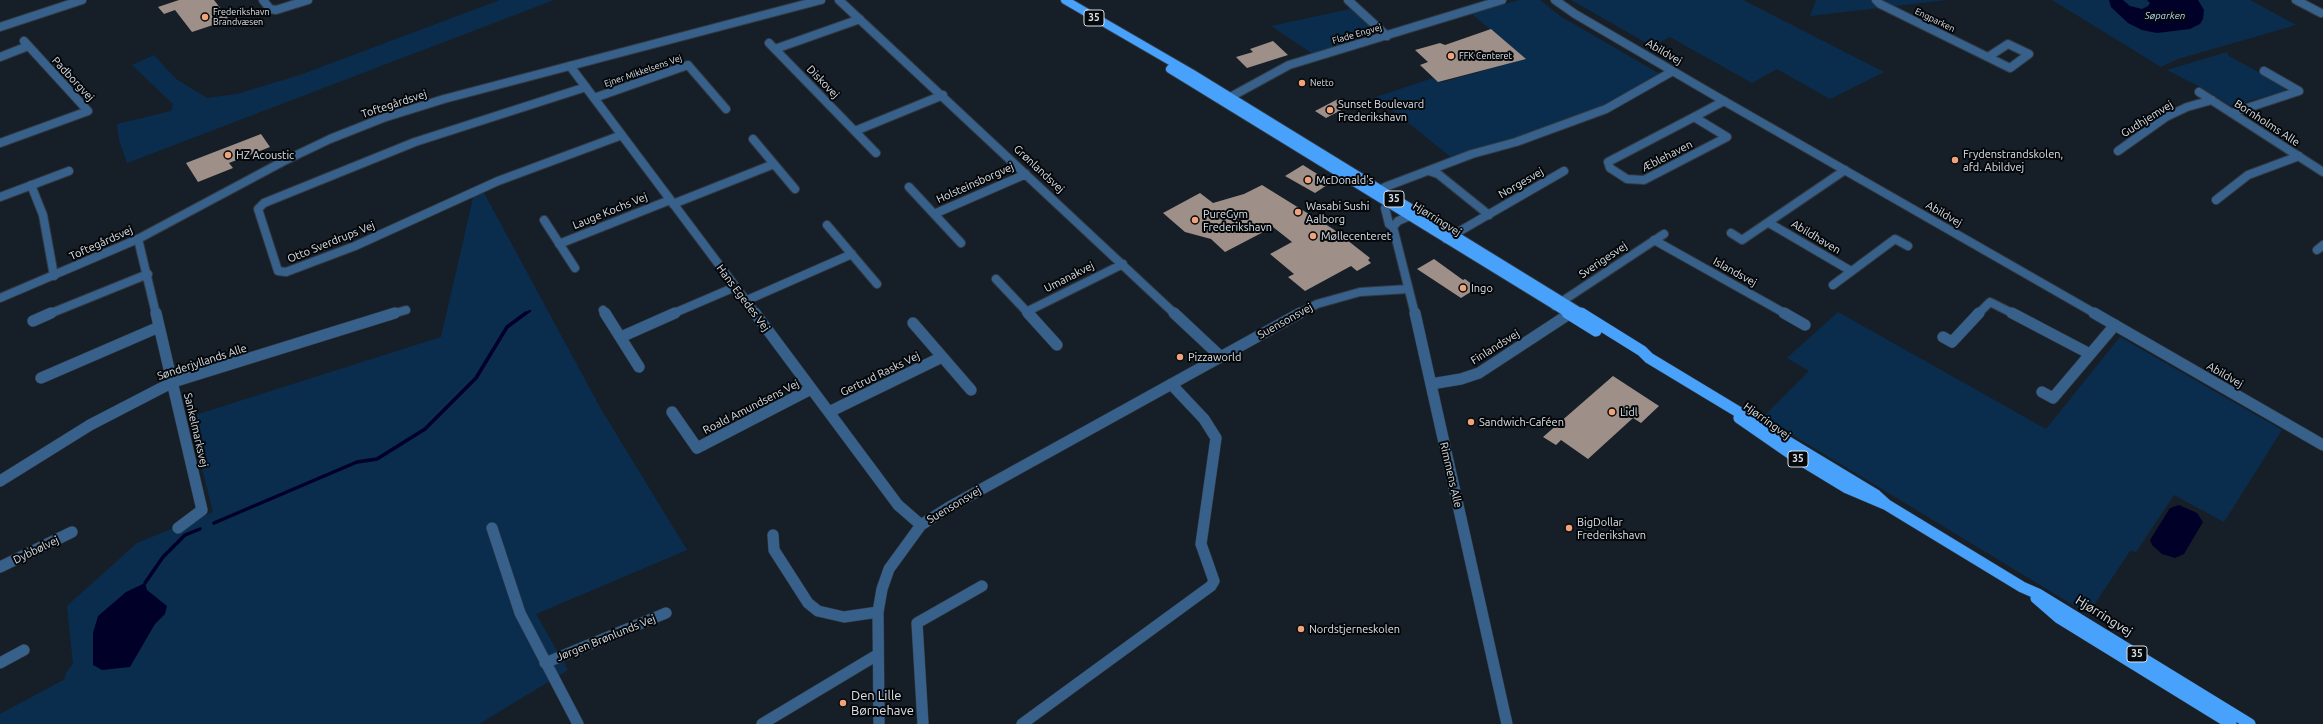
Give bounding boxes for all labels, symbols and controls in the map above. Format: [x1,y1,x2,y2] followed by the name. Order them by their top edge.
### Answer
[1913,6,1957,34] street label: Engparken
[213,7,270,28] place label: Frederikshavn Brandvæsen
[1084,10,1104,26] road number: 35
[2145,10,2185,22] water label: Søparken
[200,12,210,22] marker: Frederikshavn Brandvæsen
[1331,22,1383,46] street label: Flade Engvej
[1644,36,1684,68] street label: Abildvej
[1446,51,1456,61] marker: FFK Centeret
[1459,51,1512,61] place label: FFK Centeret
[603,53,683,89] street label: Ejner Mikkelsens Vej
[49,54,97,104] street label: Padborgvej
[804,63,842,101] street label: Diskovej
[1297,78,1307,88] marker: Netto
[1310,78,1334,88] place label: Netto
[360,87,428,121] street label: Toftegårdsvej
[1338,97,1424,123] place label: Sunset Boulevard Frederikshavn
[2232,97,2302,149] street label: Bornholms Alle
[2119,98,2175,140] street label: Gudhjemvej
[1325,105,1335,115] marker: Sunset Boulevard Frederikshavn
[1639,138,1695,174] street label: Æblehaven
[1011,142,1067,196] street label: Grønlandsvej
[1963,147,2063,173] place label: Frydenstrandskolen, afd. Abildvej
[236,148,294,162] place label: HZ Acoustic
[223,150,233,160] marker: HZ Acoustic
[1950,155,1960,165] marker: Frydenstrandskolen, afd. Abildvej
[934,160,1016,206] street label: Holsteinsborgvej
[1496,165,1546,201] street label: Norgesvej
[1316,173,1374,187] place label: McDonald's
[1303,175,1313,185] marker: McDonald's
[571,190,649,232] street label: Lauge Kochs Vej
[1384,191,1404,207] road number: 35
[1924,198,1964,230] street label: Abildvej
[1306,199,1369,225] place label: Wasabi Sushi Aalborg
[1410,199,1464,239] street label: Hjørringvej
[1203,207,1272,233] place label: PureGym Frederikshavn
[1293,207,1303,217] marker: Wasabi Sushi Aalborg
[1190,215,1200,225] marker: PureGym Frederikshavn
[1789,217,1843,257] street label: Abildhaven
[285,218,377,266] street label: Otto Sverdrups Vej
[67,223,135,263] street label: Toftegårdsvej
[1321,229,1391,243] place label: Møllecenteret
[1308,231,1318,241] marker: Møllecenteret
[1576,239,1630,281] street label: Sverigesvej
[1711,255,1759,289] street label: Islandsvej
[1042,259,1096,295] street label: Umanakvej
[714,262,772,334] street label: Hans Egedes Vej
[1471,281,1493,295] place label: Ingo
[1458,283,1468,293] marker: Ingo
[1255,301,1315,341] street label: Suensonsvej
[1468,327,1522,367] street label: Finlandsvej
[155,341,249,383] street label: Sønderjyllands Alle
[838,349,922,399] street label: Gertrud Rasks Vej
[1188,350,1241,364] place label: Pizzaworld
[1175,352,1185,362] marker: Pizzaworld
[2205,359,2245,391] street label: Abildvej
[701,377,801,437] street label: Roald Amundsens Vej
[181,392,211,468] street label: Sankelmarksvej
[1741,400,1793,442] street label: Hjørringvej
[1620,405,1638,419] place label: Lidl
[1607,407,1617,417] marker: Lidl
[1479,415,1564,429] place label: Sandwich-Caféen
[1466,417,1476,427] marker: Sandwich-Caféen
[1437,441,1465,509] street label: Rimmens Alle
[1788,451,1808,467] road number: 35
[925,484,983,526] street label: Suensonsvej
[1577,515,1646,541] place label: BigDollar Frederikshavn
[1564,523,1574,533] marker: BigDollar Frederikshavn
[11,533,61,567] street label: Dybbølvej
[2073,592,2135,640] street label: Hjørringvej
[555,612,657,664] street label: Jørgen Brønlunds Vej
[1309,622,1400,636] place label: Nordstjerneskolen
[1296,624,1306,634] marker: Nordstjerneskolen
[2127,646,2147,662] road number: 35
[851,688,914,719] place label: Den Lille Børnehave
[838,698,848,708] marker: Den Lille Børnehave

